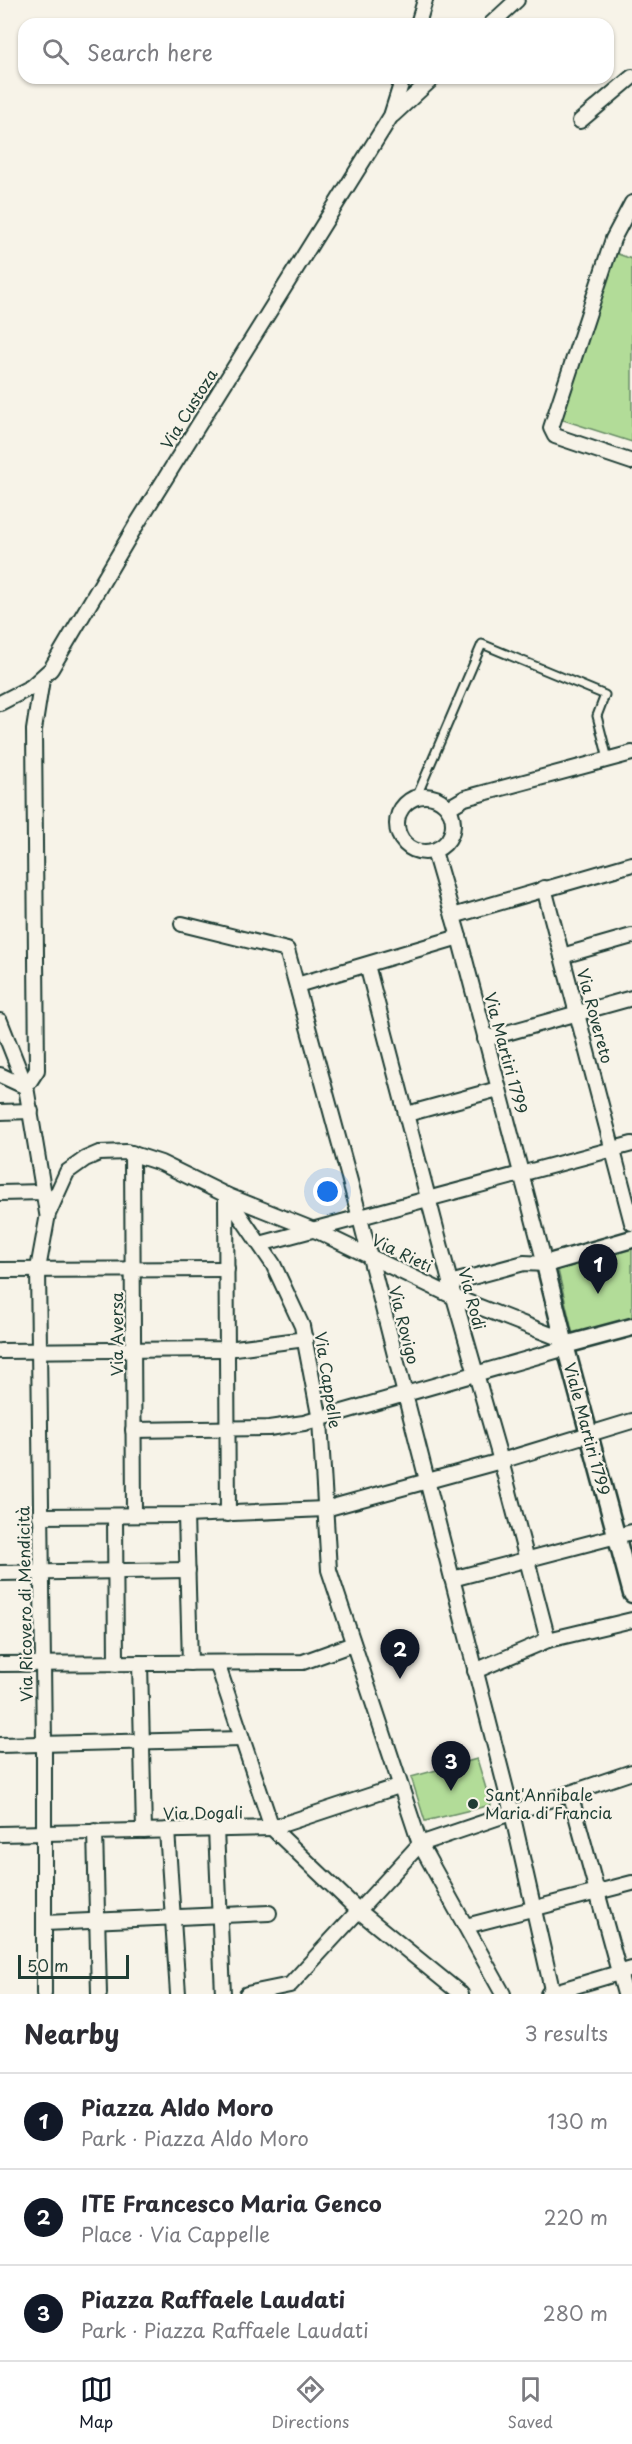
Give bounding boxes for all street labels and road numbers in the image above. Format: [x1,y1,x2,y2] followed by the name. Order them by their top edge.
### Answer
[154,363,222,453] street label: Via Custoza
[572,966,620,1066] street label: Via Rovereto
[479,989,535,1116] street label: Via Martiri 1799
[368,1227,437,1277] street label: Via Rieti
[453,1265,493,1332] street label: Via Rodi
[384,1283,426,1366] street label: Via Rovigo
[104,1292,128,1376] street label: Via Aversa
[309,1330,349,1430] street label: Via Cappelle
[559,1360,617,1498] street label: Viale Martiri 1799
[10,1506,38,1702] street label: Via Ricovero di Mendicità
[163,1799,243,1825] street label: Via Dogali

